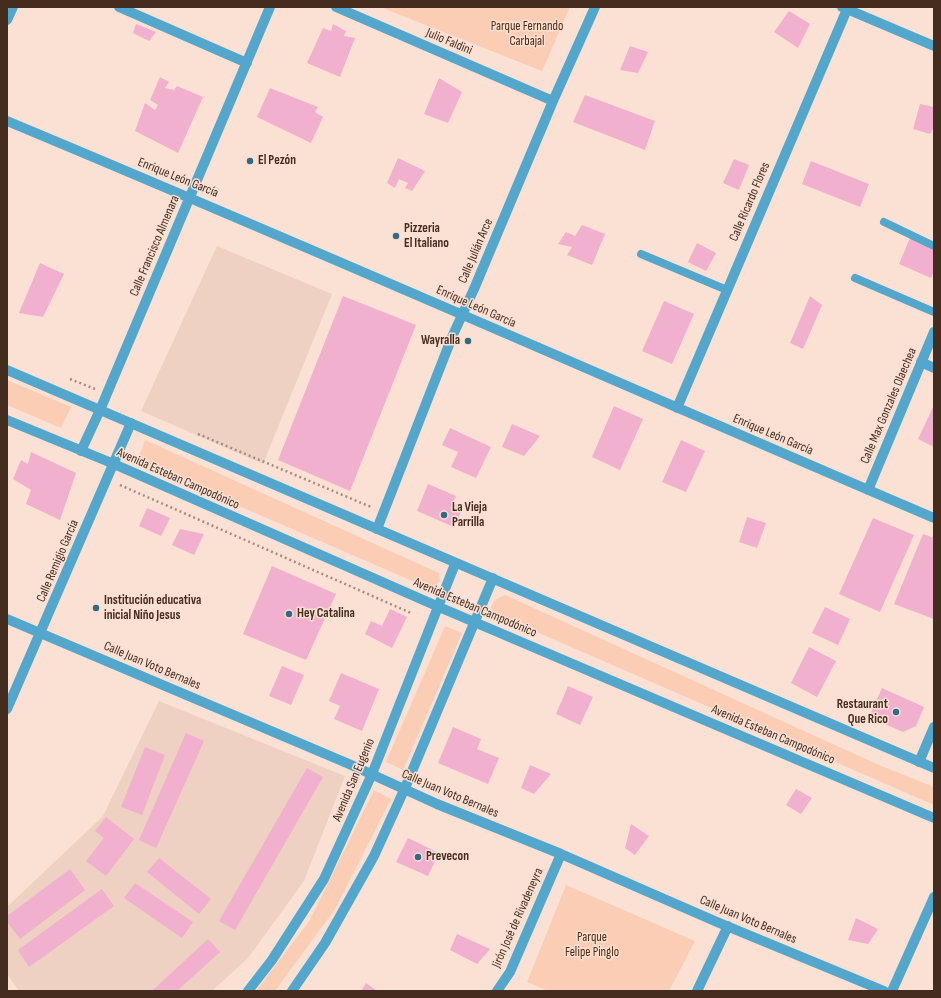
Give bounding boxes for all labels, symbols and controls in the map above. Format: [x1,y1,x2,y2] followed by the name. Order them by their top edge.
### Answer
[491,19,563,50] park label: Parque Fernando Carbajal
[424,25,474,59] street label: Julio Faldini
[258,153,296,169] place label: El Pezón
[135,155,221,201] street label: Enrique León García
[245,156,255,166] marker: El Pezón
[726,160,774,244] street label: Calle Ricardo Flores
[127,193,183,299] street label: Calle Francisco Almenara
[455,216,497,286] street label: Calle Julián Arce
[404,221,449,252] place label: Pizzeria El Italiano
[391,231,401,241] marker: Pizzeria El Italiano
[434,282,518,332] street label: Enrique León García
[421,333,460,349] place label: Wayralla
[463,336,473,346] marker: Wayralla
[858,346,920,466] street label: Calle Max Gonzales Olaechea
[731,411,815,459] street label: Enrique León García
[114,445,242,513] street label: Avenida Esteban Campodónico
[452,500,487,531] place label: La Vieja Parrilla
[439,510,449,520] marker: La Vieja Parrilla
[34,518,82,604] street label: Calle Remigio García
[411,575,539,641] street label: Avenida Esteban Campodónico
[104,593,201,624] place label: Institución educativa inicial Niño Jesus
[91,603,101,613] marker: Institución educativa inicial Niño Jesus
[297,606,355,622] place label: Hey Catalina
[284,609,294,619] marker: Hey Catalina
[101,639,203,693] street label: Calle Juan Voto Bernales
[837,697,888,728] place label: Restaurant Que Rico
[709,702,837,768] street label: Avenida Esteban Campodónico
[891,707,901,717] marker: Restaurant Que Rico
[329,736,379,824] street label: Avenida San Eugenio
[399,767,501,821] street label: Calle Juan Voto Bernales
[426,849,469,865] place label: Prevecon
[413,852,423,862] marker: Prevecon
[489,866,547,970] street label: Jirón José de Rivadeneyra
[697,893,799,947] street label: Calle Juan Voto Bernales
[565,930,619,961] park label: Parque Felipe Pinglo

